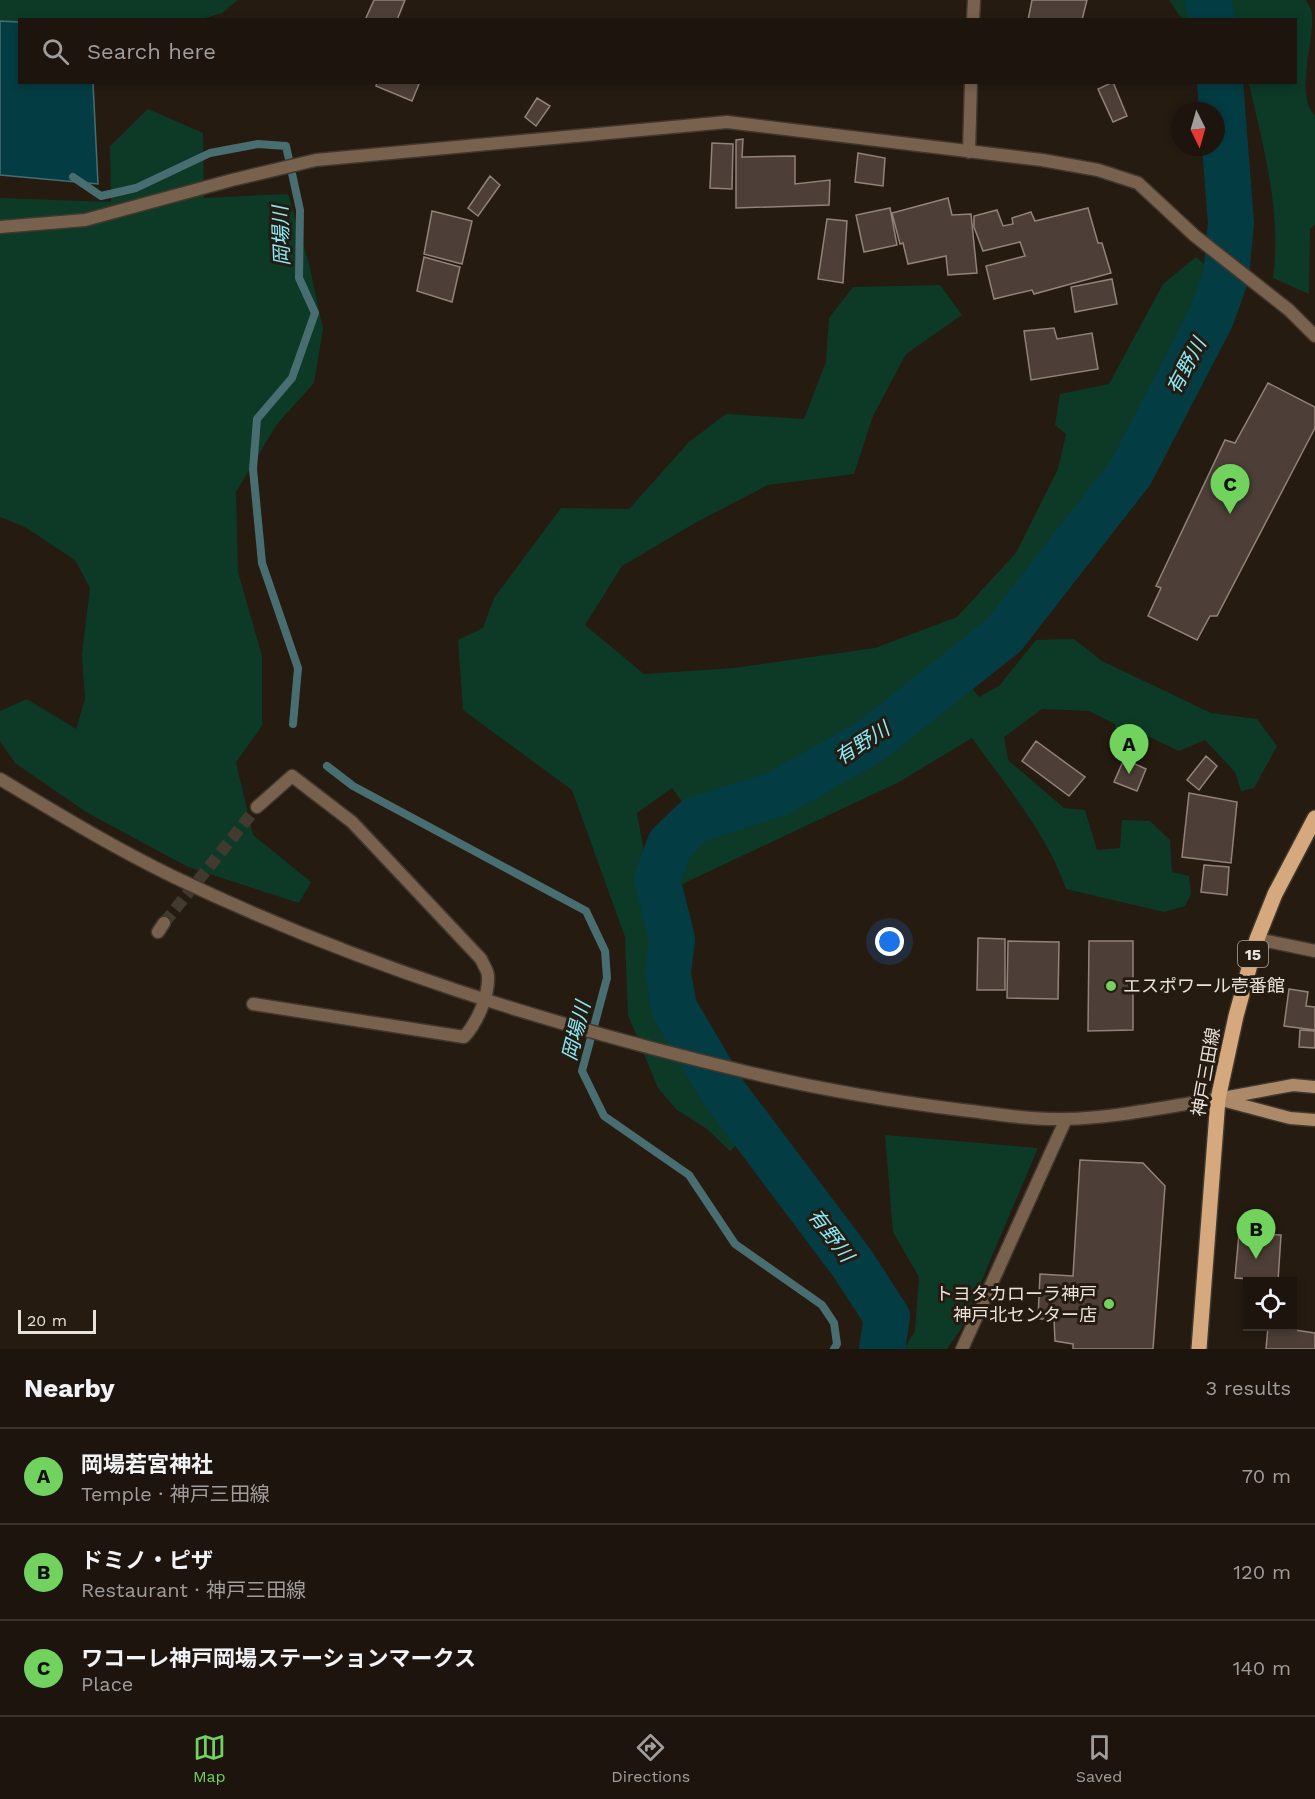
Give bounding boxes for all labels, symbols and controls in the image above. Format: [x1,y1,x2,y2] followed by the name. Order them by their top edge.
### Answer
[18,18,1297,84] search box
[39,35,72,68] icon: search
[87,39,216,64] text: Search here
[1171,102,1225,156] north arrow
[268,204,294,266] water label: 岡場川
[1161,332,1212,398] water label: 有野川
[1210,464,1250,514] pin: C
[830,716,895,769] water label: 有野川
[1110,724,1148,774] pin: A
[875,927,904,956] your location
[1238,941,1268,967] road number: 15
[1123,975,1285,996] place label: エスポワール壱番館
[1104,979,1118,993] marker: エスポワール壱番館
[557,997,595,1063] water label: 岡場川
[1187,1026,1224,1118] street label: 神戸三田線
[803,1204,860,1268] water label: 有野川
[1236,1210,1276,1259] pin: B
[1243,1277,1297,1331] map controls
[1243,1277,1297,1331] button: locate
[935,1283,1097,1325] place label: トヨタカローラ神戸 神戸北センター店
[1102,1297,1116,1311] marker: トヨタカローラ神戸 神戸北センター店
[18,1307,96,1334] scale bar
[27,1311,67,1330] text: 20 m
[24,1373,115,1403] text: Nearby
[1206,1376,1291,1400] text: 3 results
[81,1452,213,1477] text: 岡場若宮神社
[37,1464,50,1488] text: A
[1242,1464,1291,1488] text: 70 m
[81,1482,270,1506] text: Temple · 神戸三田線
[81,1548,213,1573] text: ドミノ・ピザ
[37,1560,50,1584] text: B
[1233,1560,1291,1584] text: 120 m
[81,1578,306,1602] text: Restaurant · 神戸三田線
[81,1646,476,1671] text: ワコーレ神戸岡場ステーションマークス
[37,1656,50,1680] text: C
[1233,1656,1291,1680] text: 140 m
[81,1672,133,1696] text: Place
[193,1731,226,1786] tab: Map
[611,1731,690,1786] tab: Directions
[1076,1731,1122,1786] tab: Saved

